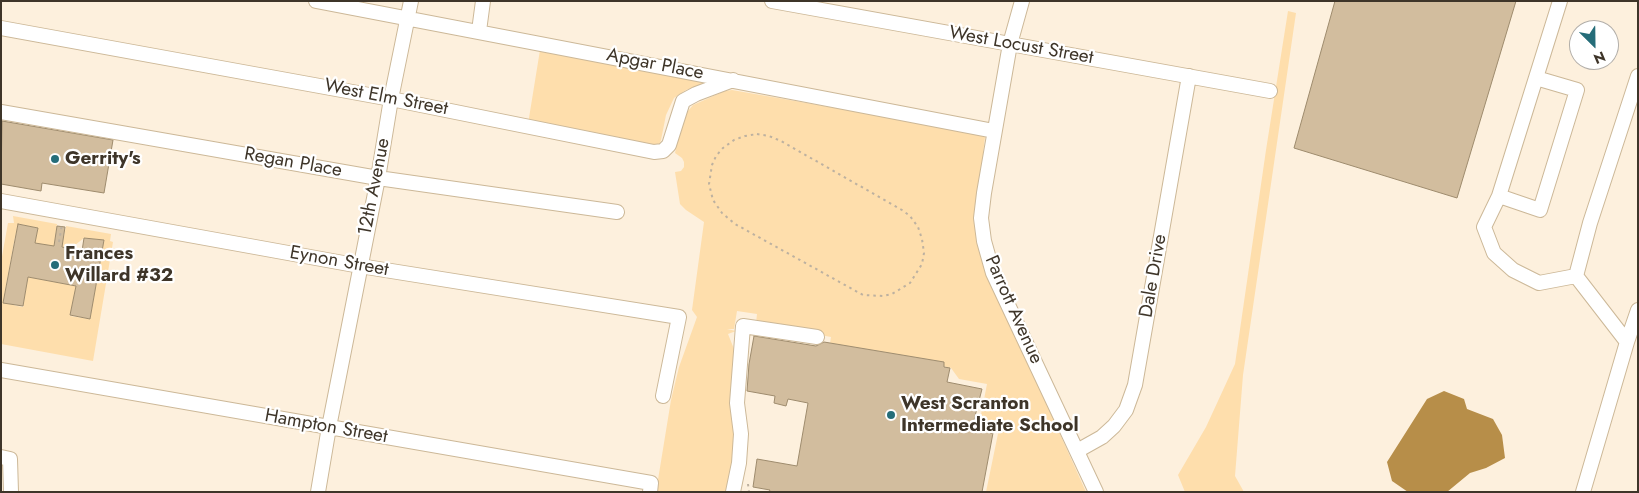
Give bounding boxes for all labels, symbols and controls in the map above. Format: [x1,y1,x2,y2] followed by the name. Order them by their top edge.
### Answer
[1569,20,1619,70] north arrow
[947,22,1095,70] street label: West Locust Street
[605,44,705,86] street label: Apgar Place
[1590,47,1608,69] text: N
[322,75,450,121] street label: West Elm Street
[354,136,396,238] street label: 12th Avenue
[242,143,344,183] street label: Regan Place
[65,148,141,170] place label: Gerrity's
[49,153,61,165] marker: Gerrity's
[1135,233,1173,319] street label: Dale Drive
[288,242,390,282] street label: Eynon Street
[65,243,173,287] place label: Frances Willard #32
[979,252,1047,368] street label: Parrott Avenue
[49,259,61,271] marker: Frances Willard #32
[901,393,1079,437] place label: West Scranton Intermediate School
[263,405,389,449] street label: Hampton Street
[885,409,897,421] marker: West Scranton Intermediate School

